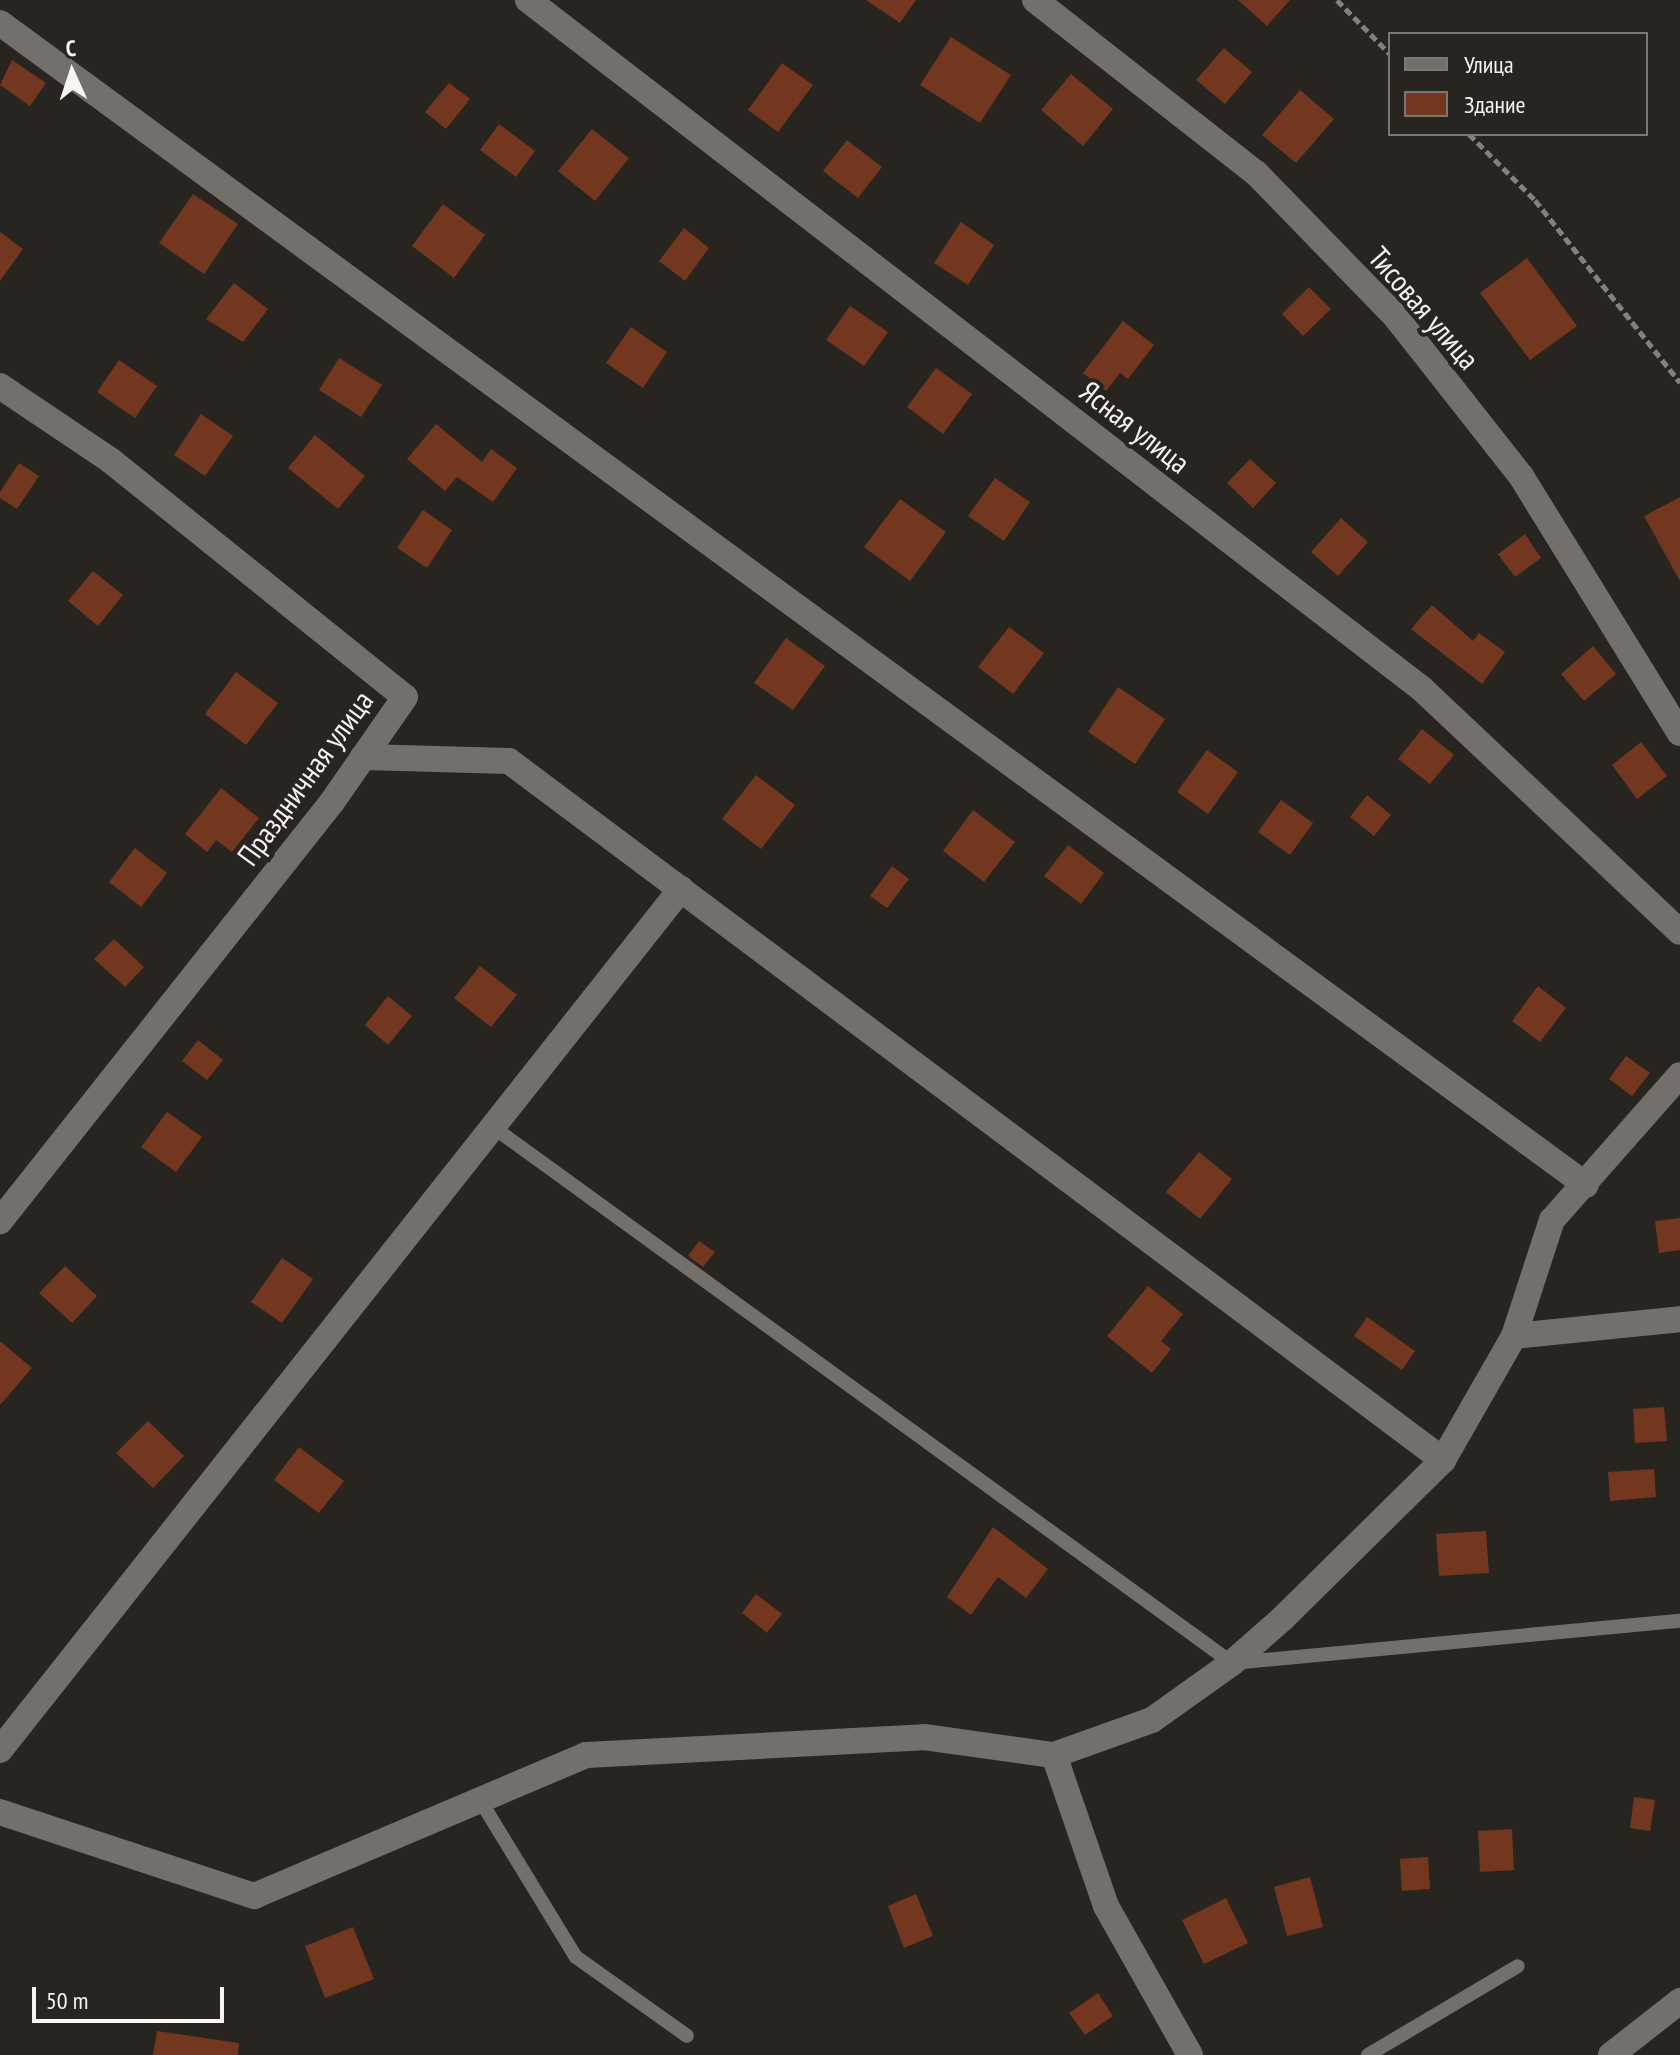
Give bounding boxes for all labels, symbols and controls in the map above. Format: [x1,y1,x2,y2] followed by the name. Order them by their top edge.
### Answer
[32,32,112,112] north arrow
[1388,32,1648,136] legend
[65,34,77,62] text: С
[1464,49,1514,80] text: Улица
[1464,89,1525,120] text: Здание
[1361,239,1487,377] street label: Тисовая улица
[1073,373,1197,481] street label: Ясная улица
[230,684,380,872] street label: Праздничная улица
[36,1971,228,2021] scale bar
[46,1985,88,2016] text: 50 m

